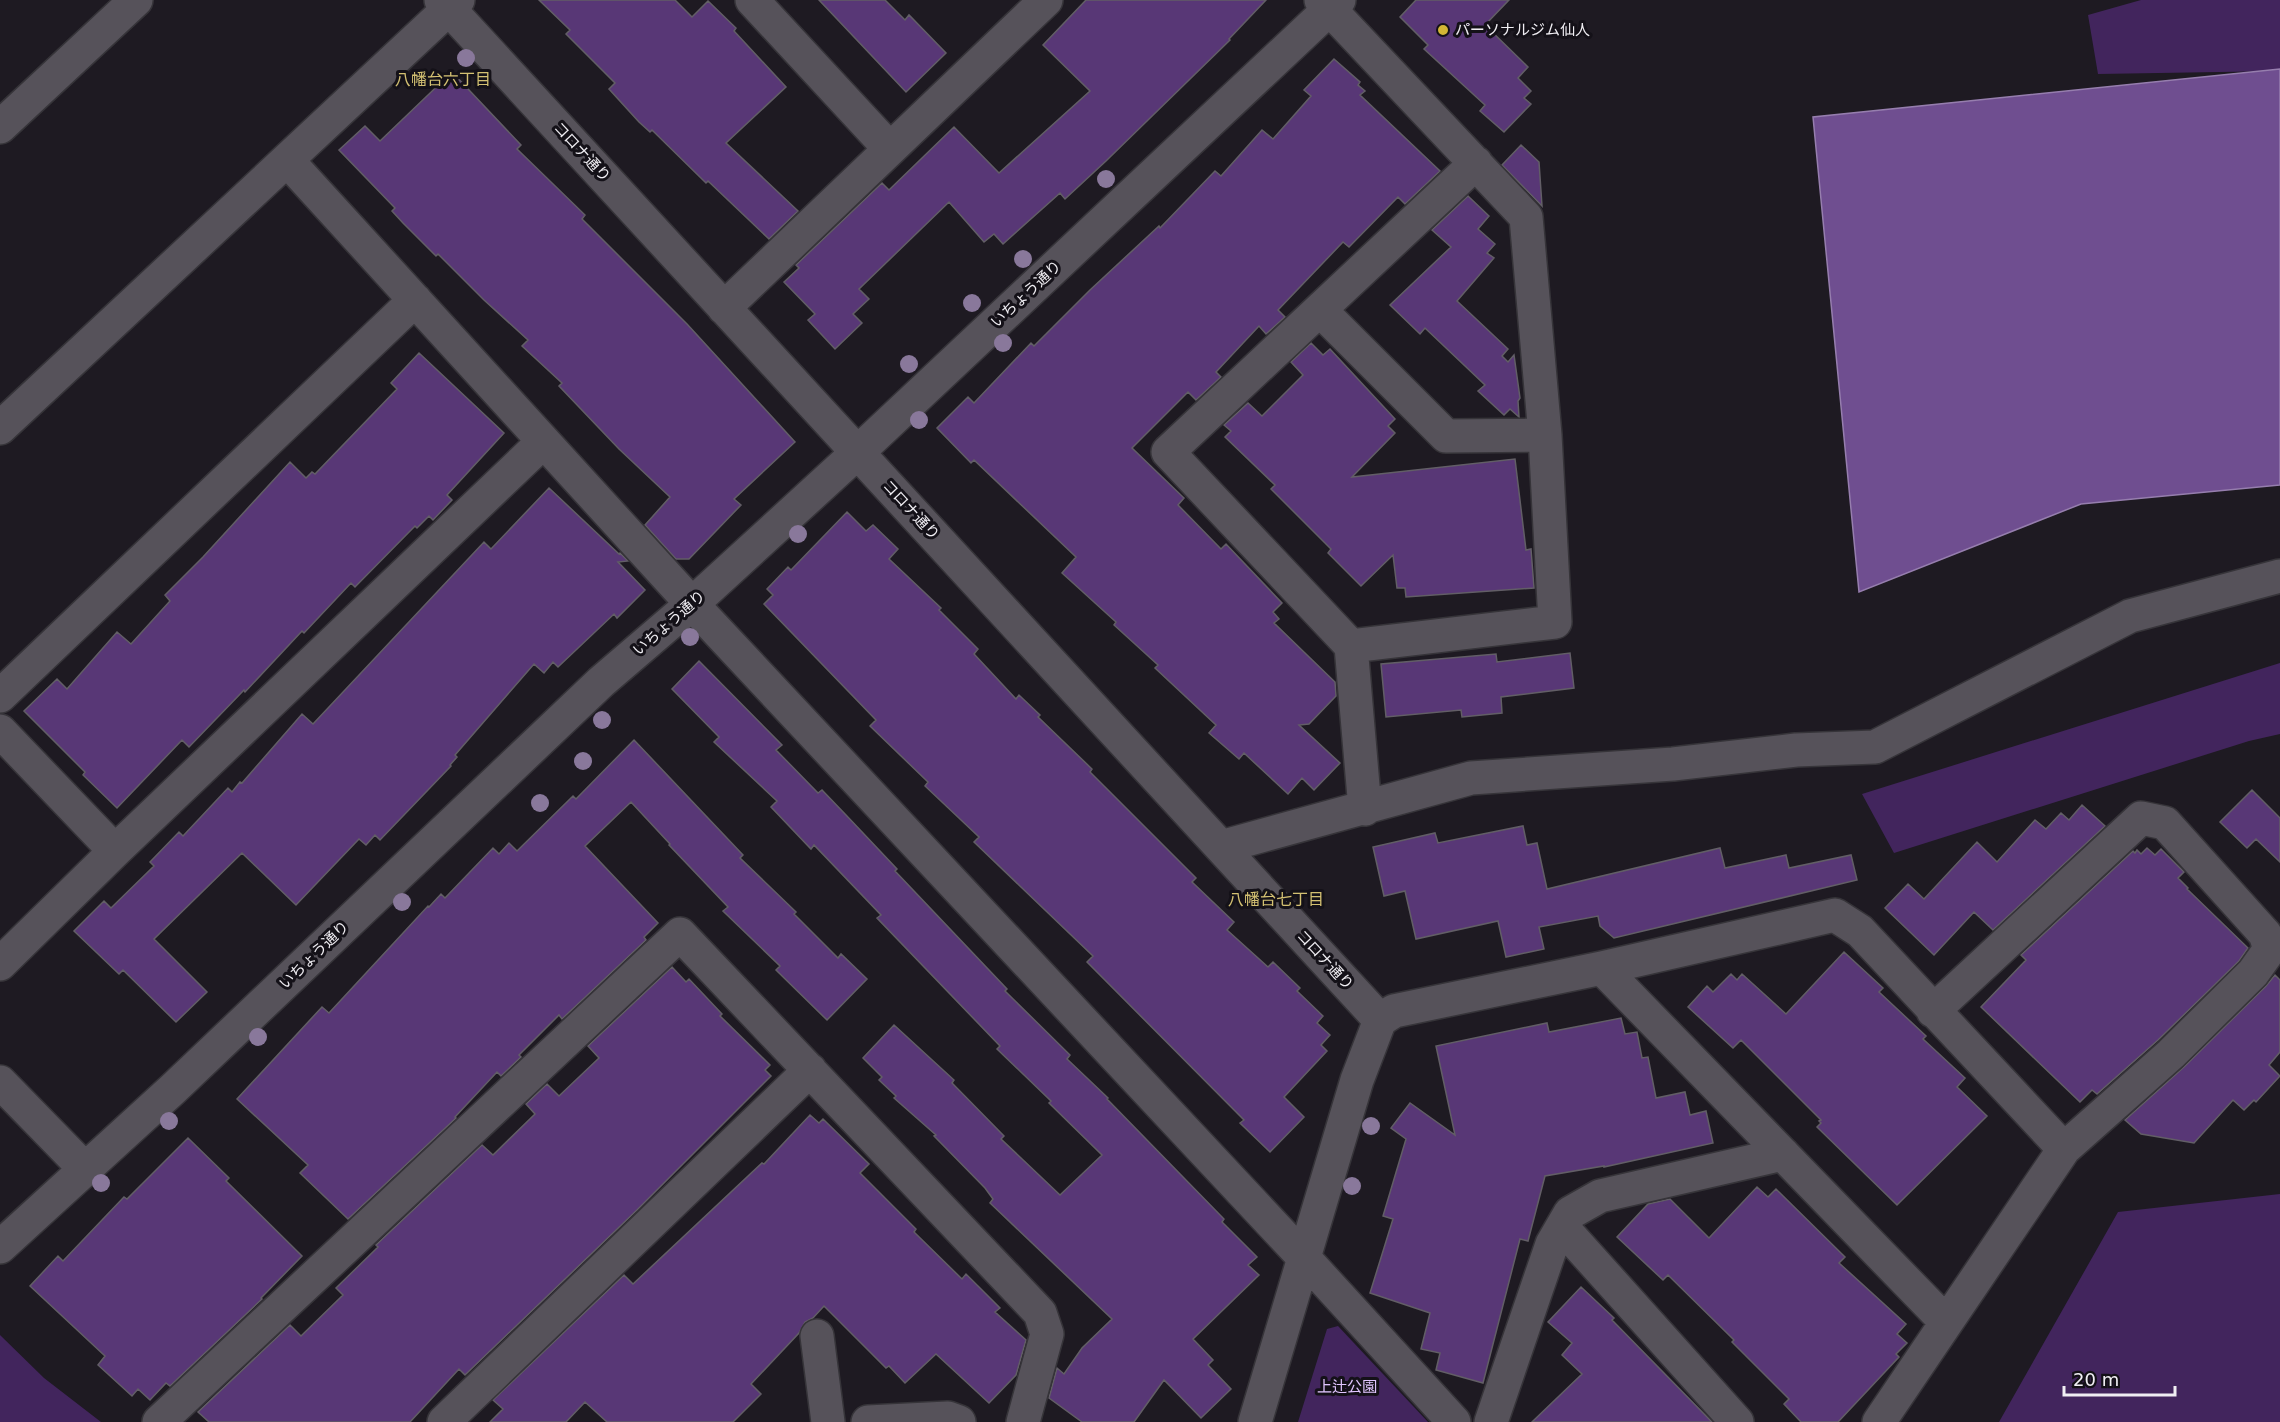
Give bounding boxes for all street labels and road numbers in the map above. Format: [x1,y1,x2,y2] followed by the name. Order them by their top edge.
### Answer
[550,118,614,186] street label: コロナ通り
[987,257,1065,331] street label: いちょう通り
[879,476,943,544] street label: コロナ通り
[629,587,709,659] street label: いちょう通り
[275,917,353,993] street label: いちょう通り
[1293,926,1357,994] street label: コロナ通り

